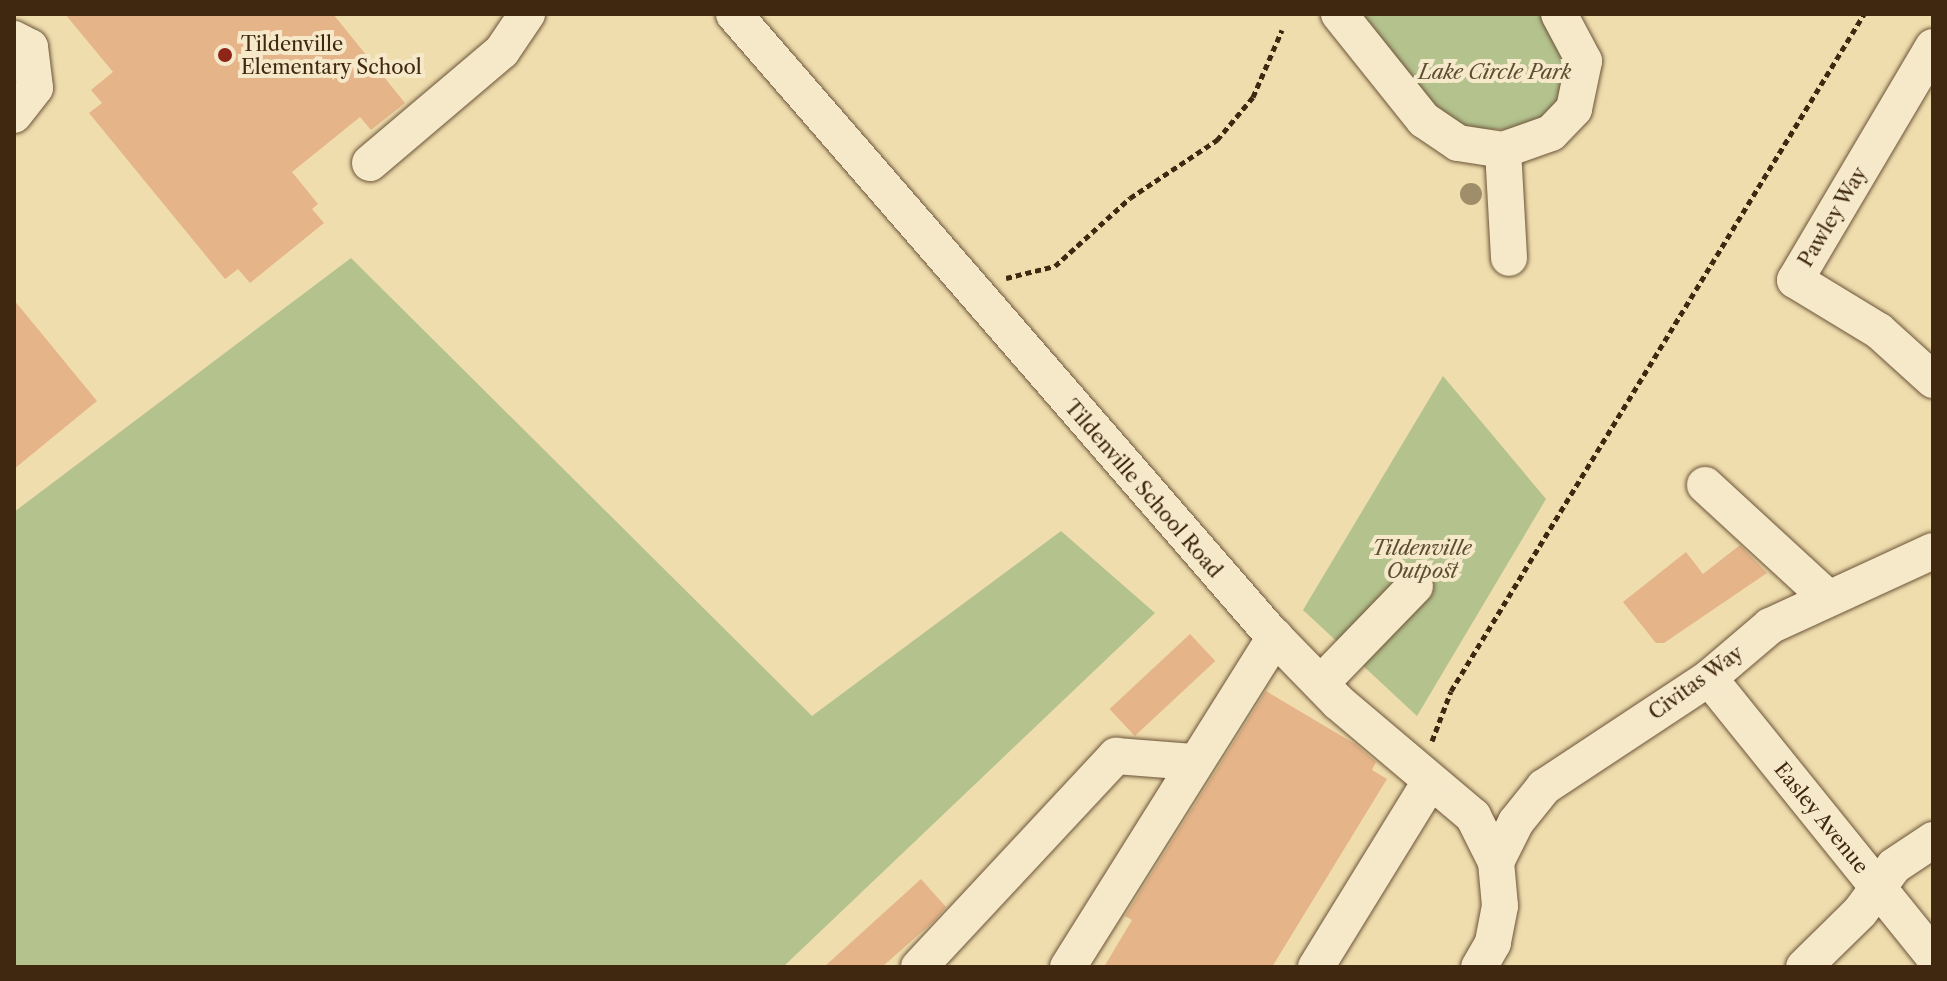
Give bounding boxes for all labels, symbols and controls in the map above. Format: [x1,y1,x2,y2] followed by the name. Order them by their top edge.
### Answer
[241,32,422,79] place label: Tildenville Elementary School
[216,46,234,64] marker: Tildenville Elementary School
[1419,60,1571,84] park label: Lake Circle Park
[1793,162,1873,272] street label: Pawley Way
[1059,395,1227,583] street label: Tildenville School Road
[1372,536,1472,583] park label: Tildenville Outpost
[1644,641,1748,725] street label: Civitas Way
[1768,757,1874,879] street label: Easley Avenue

